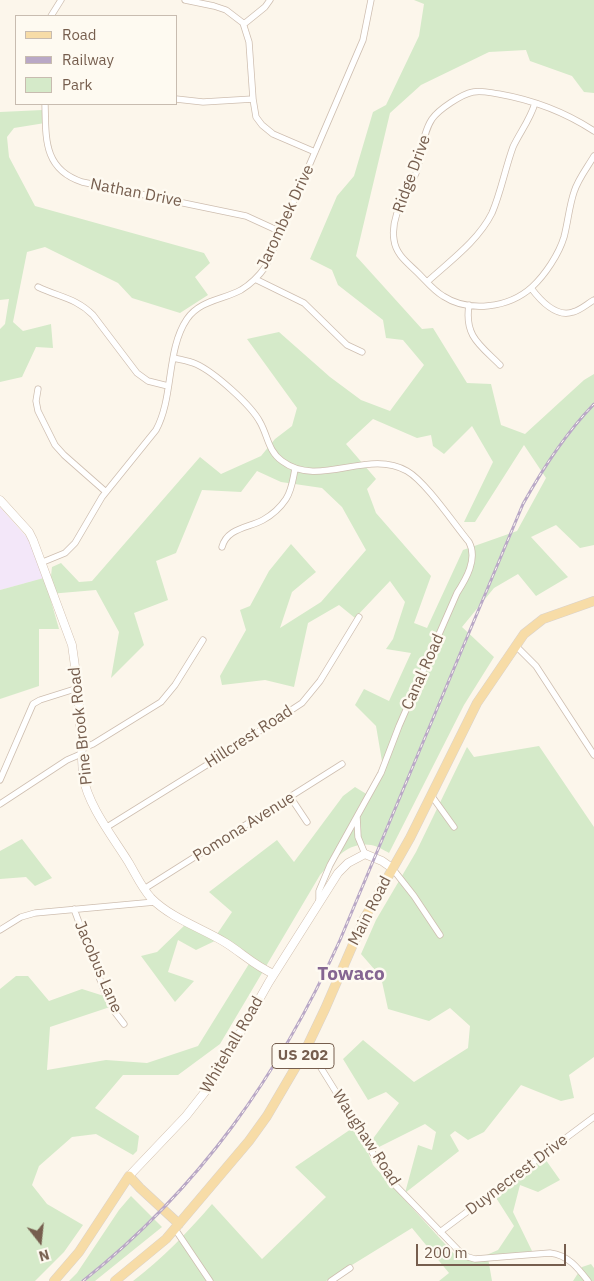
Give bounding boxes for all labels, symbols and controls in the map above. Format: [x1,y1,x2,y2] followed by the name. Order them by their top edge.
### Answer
[15,15,178,105] legend
[62,25,97,44] text: Road
[62,50,114,69] text: Railway
[62,75,92,94] text: Park
[389,132,435,216] street label: Ridge Drive
[253,162,319,272] street label: Jarombek Drive
[88,175,184,211] street label: Nathan Drive
[398,631,448,713] street label: Canal Road
[65,666,97,786] street label: Pine Brook Road
[202,702,296,772] street label: Hillcrest Road
[190,788,298,866] street label: Pomona Avenue
[344,873,396,949] street label: Main Road
[70,918,126,1016] street label: Jacobus Lane
[317,964,385,986] district label: Towaco
[197,993,267,1097] street label: Whitehall Road
[272,1044,334,1068] road number: US 202
[328,1086,404,1190] street label: Waughaw Road
[462,1130,572,1220] street label: Duynecrest Drive
[15,1216,65,1266] north arrow
[419,1234,569,1266] scale bar
[424,1243,468,1262] text: 200 m
[37,1245,51,1265] text: N

